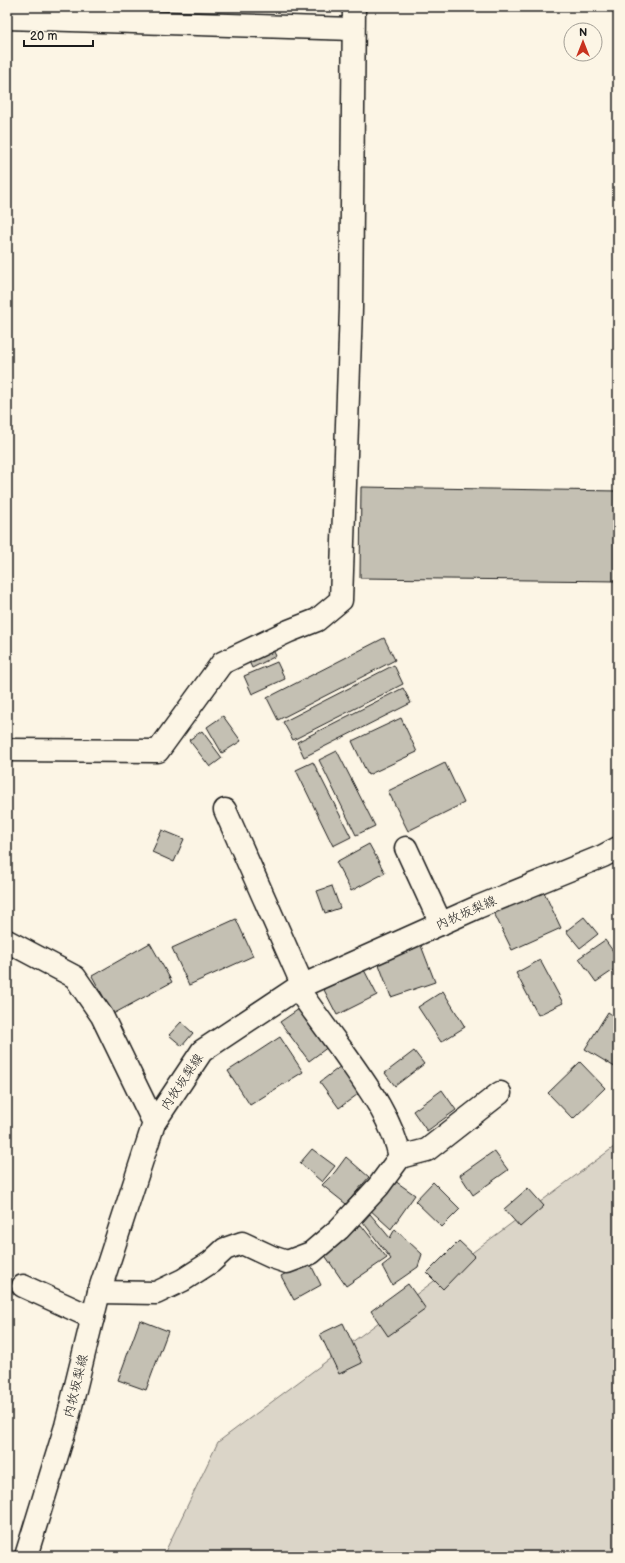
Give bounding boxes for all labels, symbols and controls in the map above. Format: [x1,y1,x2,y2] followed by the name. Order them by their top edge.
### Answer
[24,22,93,48] scale bar
[563,22,603,62] north arrow
[579,26,587,39] text: N
[30,29,57,44] text: 20 m
[433,892,500,934] street label: 内牧坂梨線
[157,1050,207,1113] street label: 内牧坂梨線
[60,1352,92,1419] street label: 内牧坂梨線

